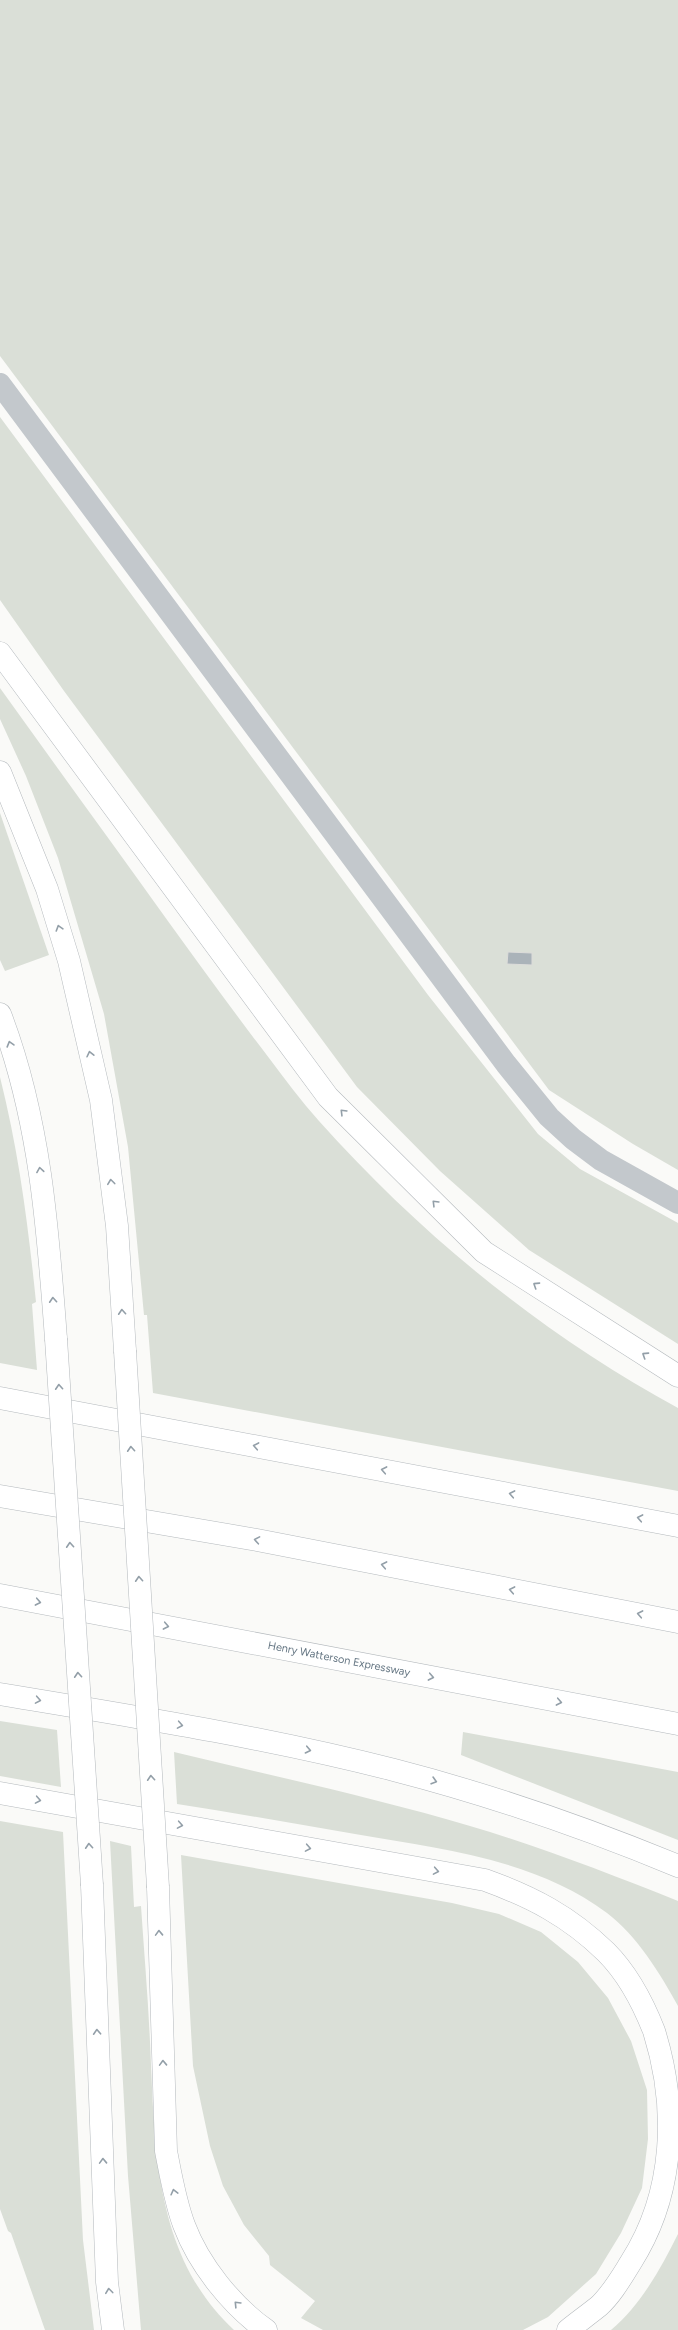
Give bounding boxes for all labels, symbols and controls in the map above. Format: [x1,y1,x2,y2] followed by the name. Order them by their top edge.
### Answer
[55,925,64,932] one-way arrow
[6,1041,15,1048] one-way arrow
[87,1051,95,1057] one-way arrow
[340,1109,348,1117] one-way arrow
[36,1167,45,1173] one-way arrow
[107,1179,116,1185] one-way arrow
[432,1200,440,1208] one-way arrow
[533,1282,540,1289] one-way arrow
[49,1297,58,1303] one-way arrow
[118,1309,127,1315] one-way arrow
[642,1352,649,1359] one-way arrow
[55,1384,64,1390] one-way arrow
[253,1442,260,1451] one-way arrow
[127,1446,135,1452] one-way arrow
[381,1466,387,1475] one-way arrow
[509,1490,515,1499] one-way arrow
[637,1515,643,1523] one-way arrow
[254,1537,260,1545] one-way arrow
[65,1542,74,1548] one-way arrow
[381,1561,388,1570] one-way arrow
[135,1576,143,1582] one-way arrow
[509,1586,515,1594] one-way arrow
[35,1597,41,1605] one-way arrow
[637,1611,643,1619] one-way arrow
[163,1622,169,1630] one-way arrow
[267,1639,411,1679] street label: Henry Watterson Expressway
[74,1672,82,1678] one-way arrow
[428,1672,434,1681] one-way arrow
[35,1695,42,1704] one-way arrow
[556,1697,562,1705] one-way arrow
[177,1720,183,1729] one-way arrow
[305,1745,311,1753] one-way arrow
[147,1775,156,1781] one-way arrow
[430,1776,437,1785] one-way arrow
[35,1795,42,1804] one-way arrow
[177,1821,183,1829] one-way arrow
[85,1843,94,1849] one-way arrow
[305,1843,311,1852] one-way arrow
[433,1866,439,1875] one-way arrow
[155,1930,163,1936] one-way arrow
[92,2029,101,2035] one-way arrow
[159,2060,168,2066] one-way arrow
[99,2158,108,2164] one-way arrow
[171,2189,179,2195] one-way arrow
[104,2288,113,2294] one-way arrow
[235,2301,242,2309] one-way arrow

